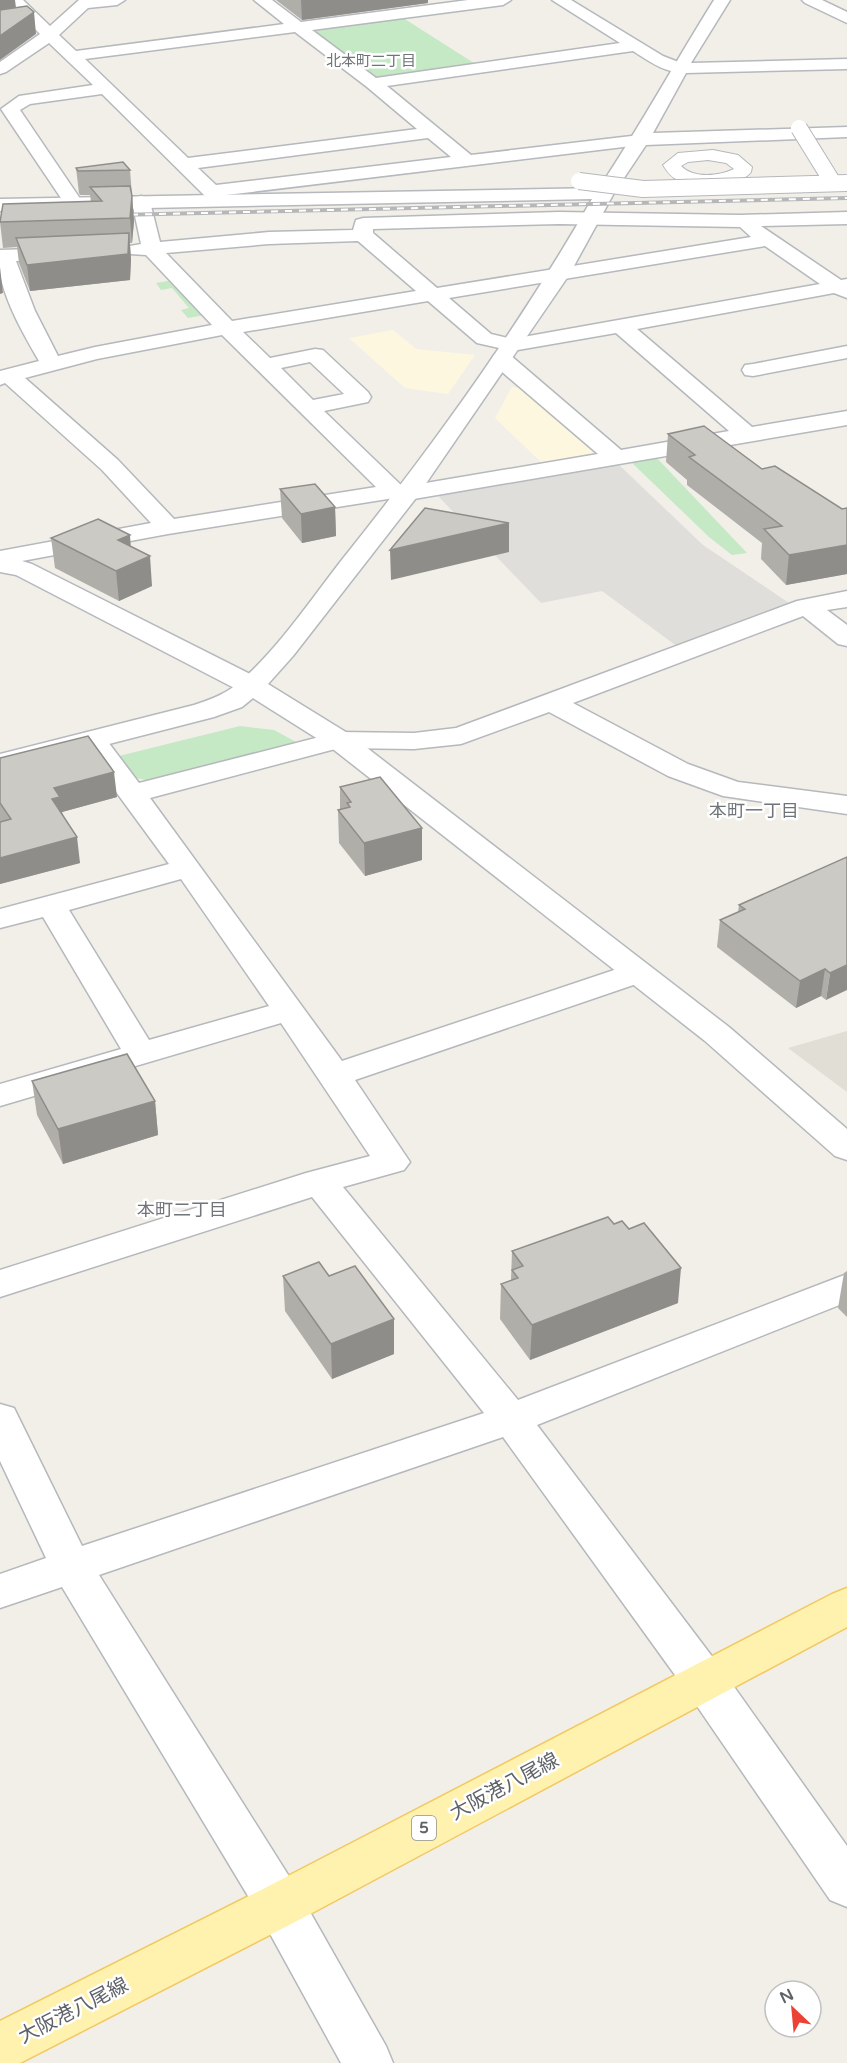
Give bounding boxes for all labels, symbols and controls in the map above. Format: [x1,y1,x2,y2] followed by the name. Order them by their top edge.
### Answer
[326,52,416,70] district label: 北本町二丁目
[709,800,799,822] district label: 本町一丁目
[137,1199,227,1221] district label: 本町二丁目
[446,1748,563,1826] street label: 大阪港八尾線
[412,1816,436,1840] road number: 5
[15,1973,132,2049] street label: 大阪港八尾線
[763,1979,823,2039] north arrow
[777,1985,797,2008] text: N

